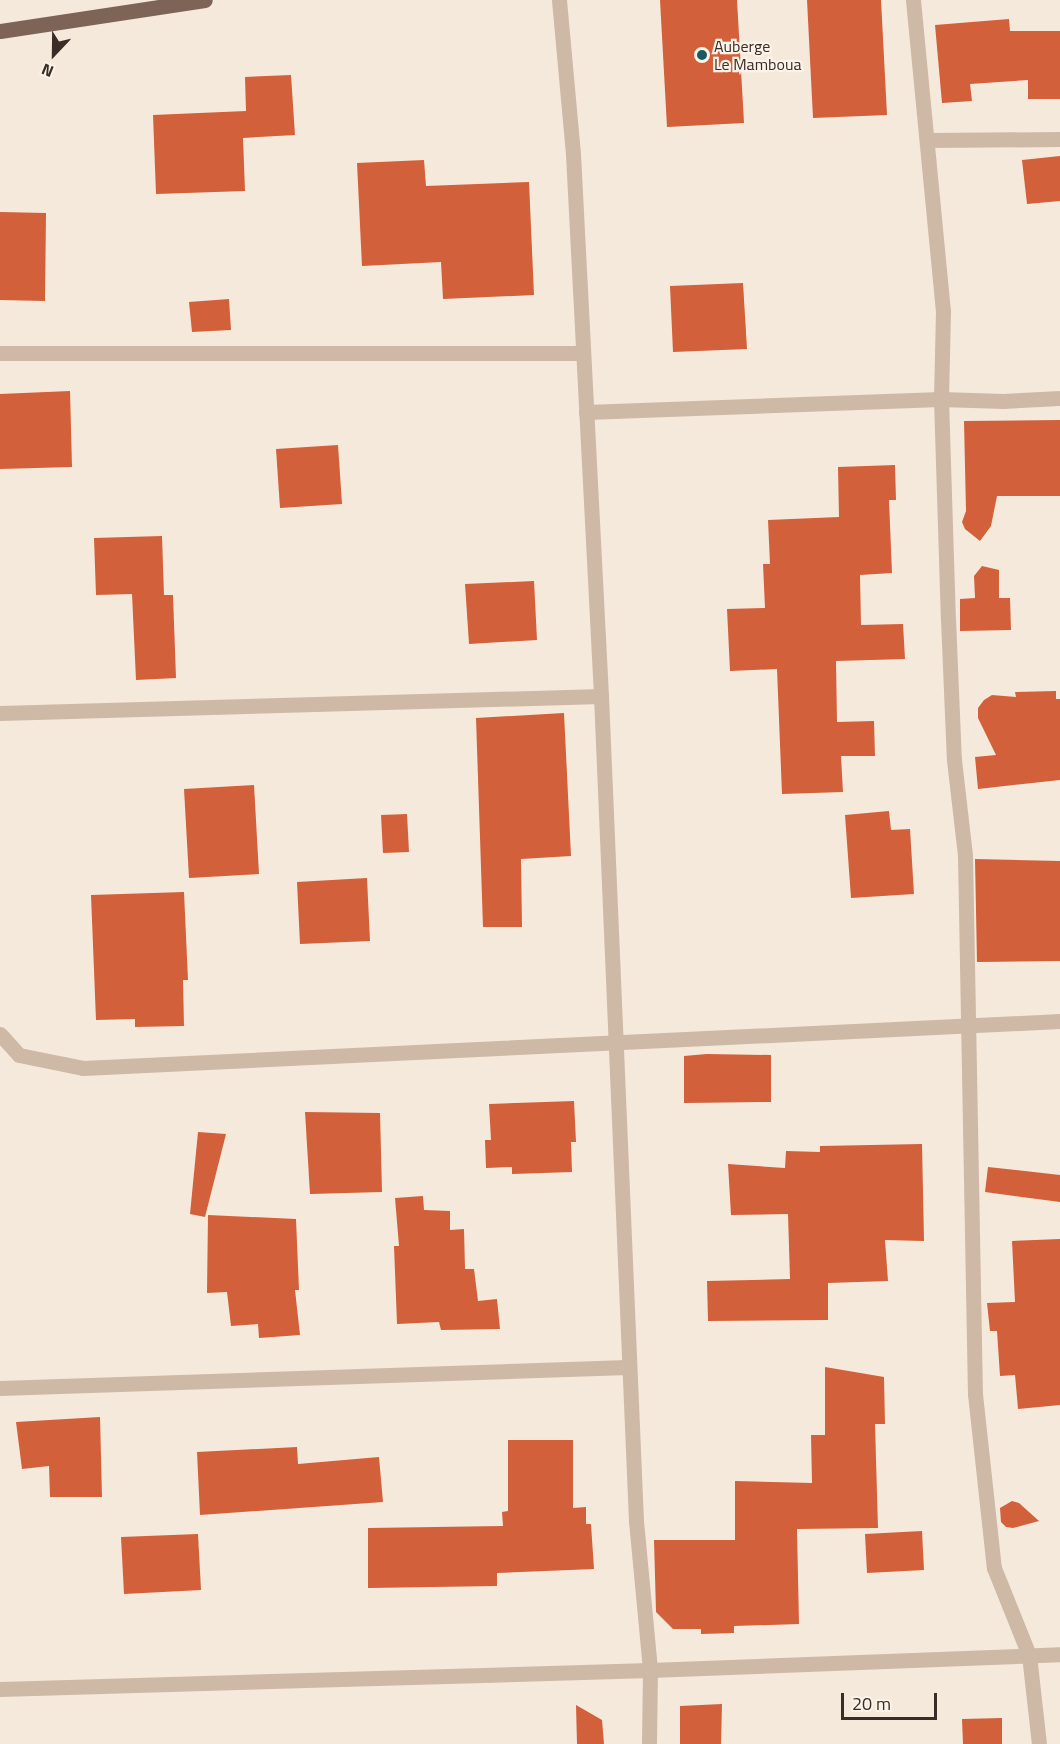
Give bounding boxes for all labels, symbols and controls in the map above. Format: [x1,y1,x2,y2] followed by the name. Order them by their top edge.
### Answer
[24,24,84,84] north arrow
[714,36,801,74] place label: Auberge Le Mamboua
[695,48,709,62] marker: Auberge Le Mamboua
[38,57,57,84] text: N
[844,1681,940,1719] scale bar
[852,1690,891,1717] text: 20 m

